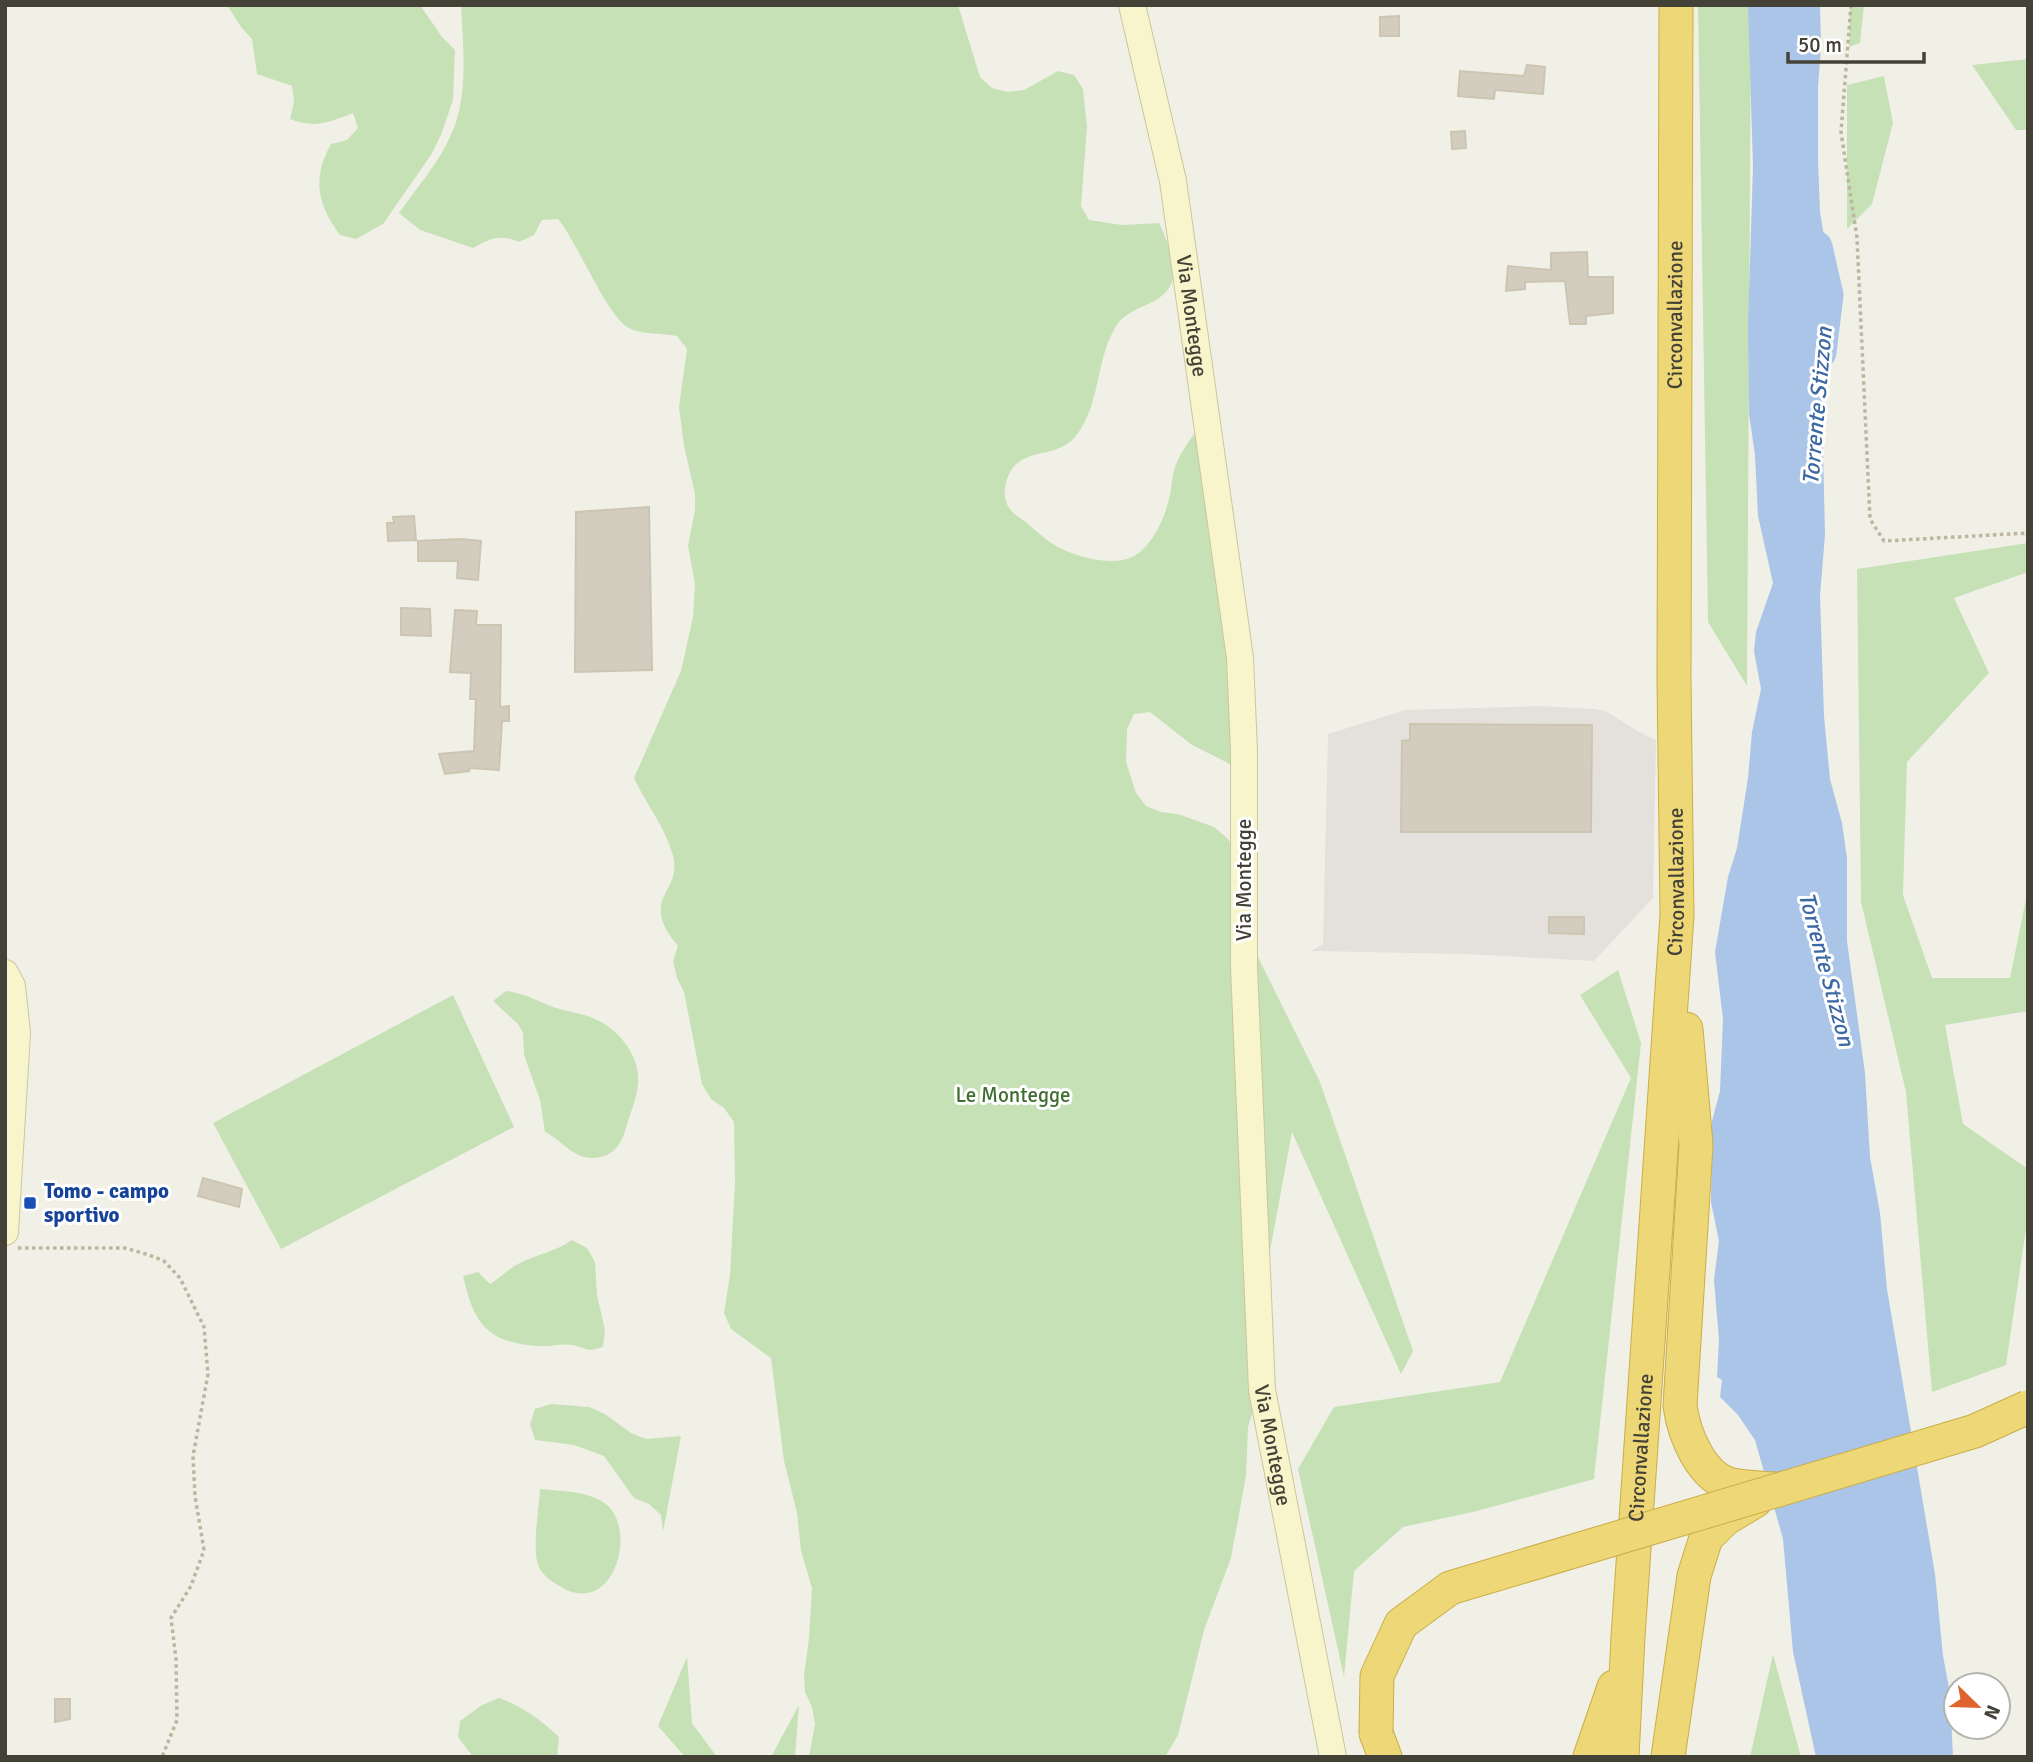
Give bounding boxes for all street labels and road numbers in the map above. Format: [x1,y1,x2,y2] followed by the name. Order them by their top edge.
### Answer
[1662,240,1688,389] street label: Circonvallazione
[1171,253,1213,379] street label: Via Montegge
[1661,807,1690,957] street label: Circonvallazione
[1231,819,1257,941] street label: Via Montegge
[1623,1373,1659,1523] street label: Circonvallazione
[1248,1382,1297,1508] street label: Via Montegge

